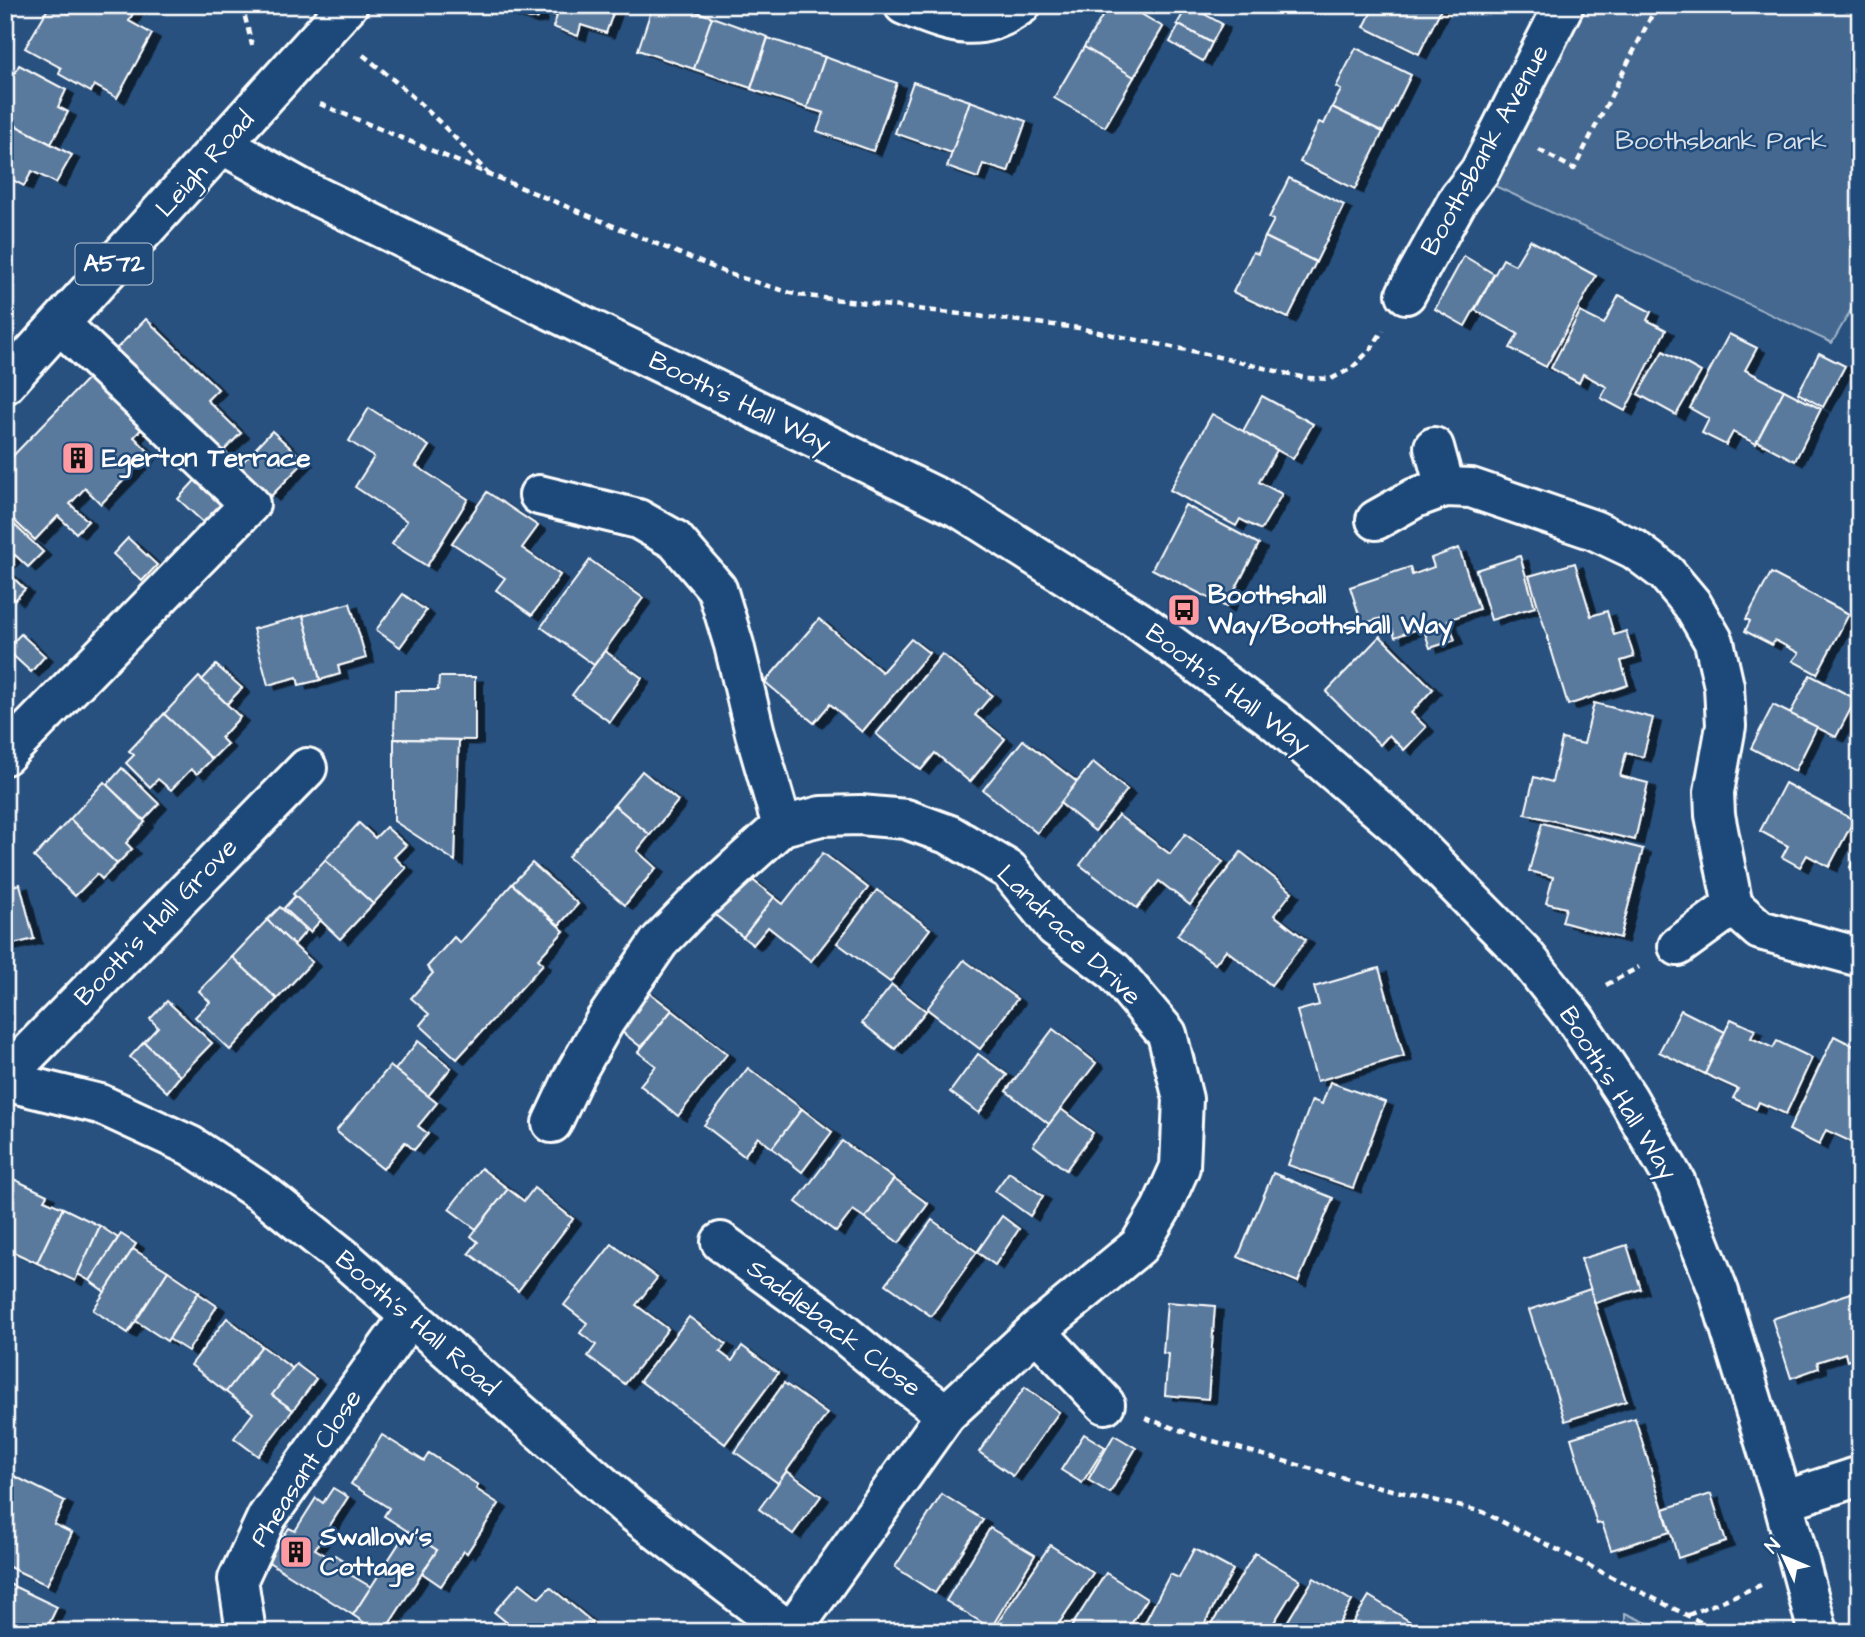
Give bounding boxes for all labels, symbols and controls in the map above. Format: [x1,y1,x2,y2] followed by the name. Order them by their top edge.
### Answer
[1412,38,1558,262] street label: Boothsbank Avenue
[147,103,264,227] street label: Leigh Road
[1615,123,1827,159] park label: Boothsbank Park
[76,244,152,284] road number: A572
[642,342,837,463] street label: Booth's Hall Way
[59,439,97,477] building icon: Egerton Terrace
[102,440,310,479] place label: Egerton Terrace
[1207,577,1453,646] place label: Boothshall Way/Boothshall Way
[1165,591,1203,629] bus stop icon: Boothshall Way/Boothshall Way
[1137,615,1318,765] street label: Booth's Hall Way
[66,830,246,1014] street label: Booth's Hall Grove
[989,856,1149,1014] street label: Landrace Drive
[1548,999,1686,1188] street label: Booth's Hall Way
[327,1242,507,1404] street label: Booth's Hall Road
[739,1251,929,1405] street label: Saddleback Close
[242,1382,370,1554] street label: Pheasant Close
[319,1519,432,1588] place label: Swallow's Cottage
[1750,1522,1820,1592] north arrow
[277,1533,315,1571] building icon: Swallow's Cottage
[1759,1533,1787,1560] text: N

